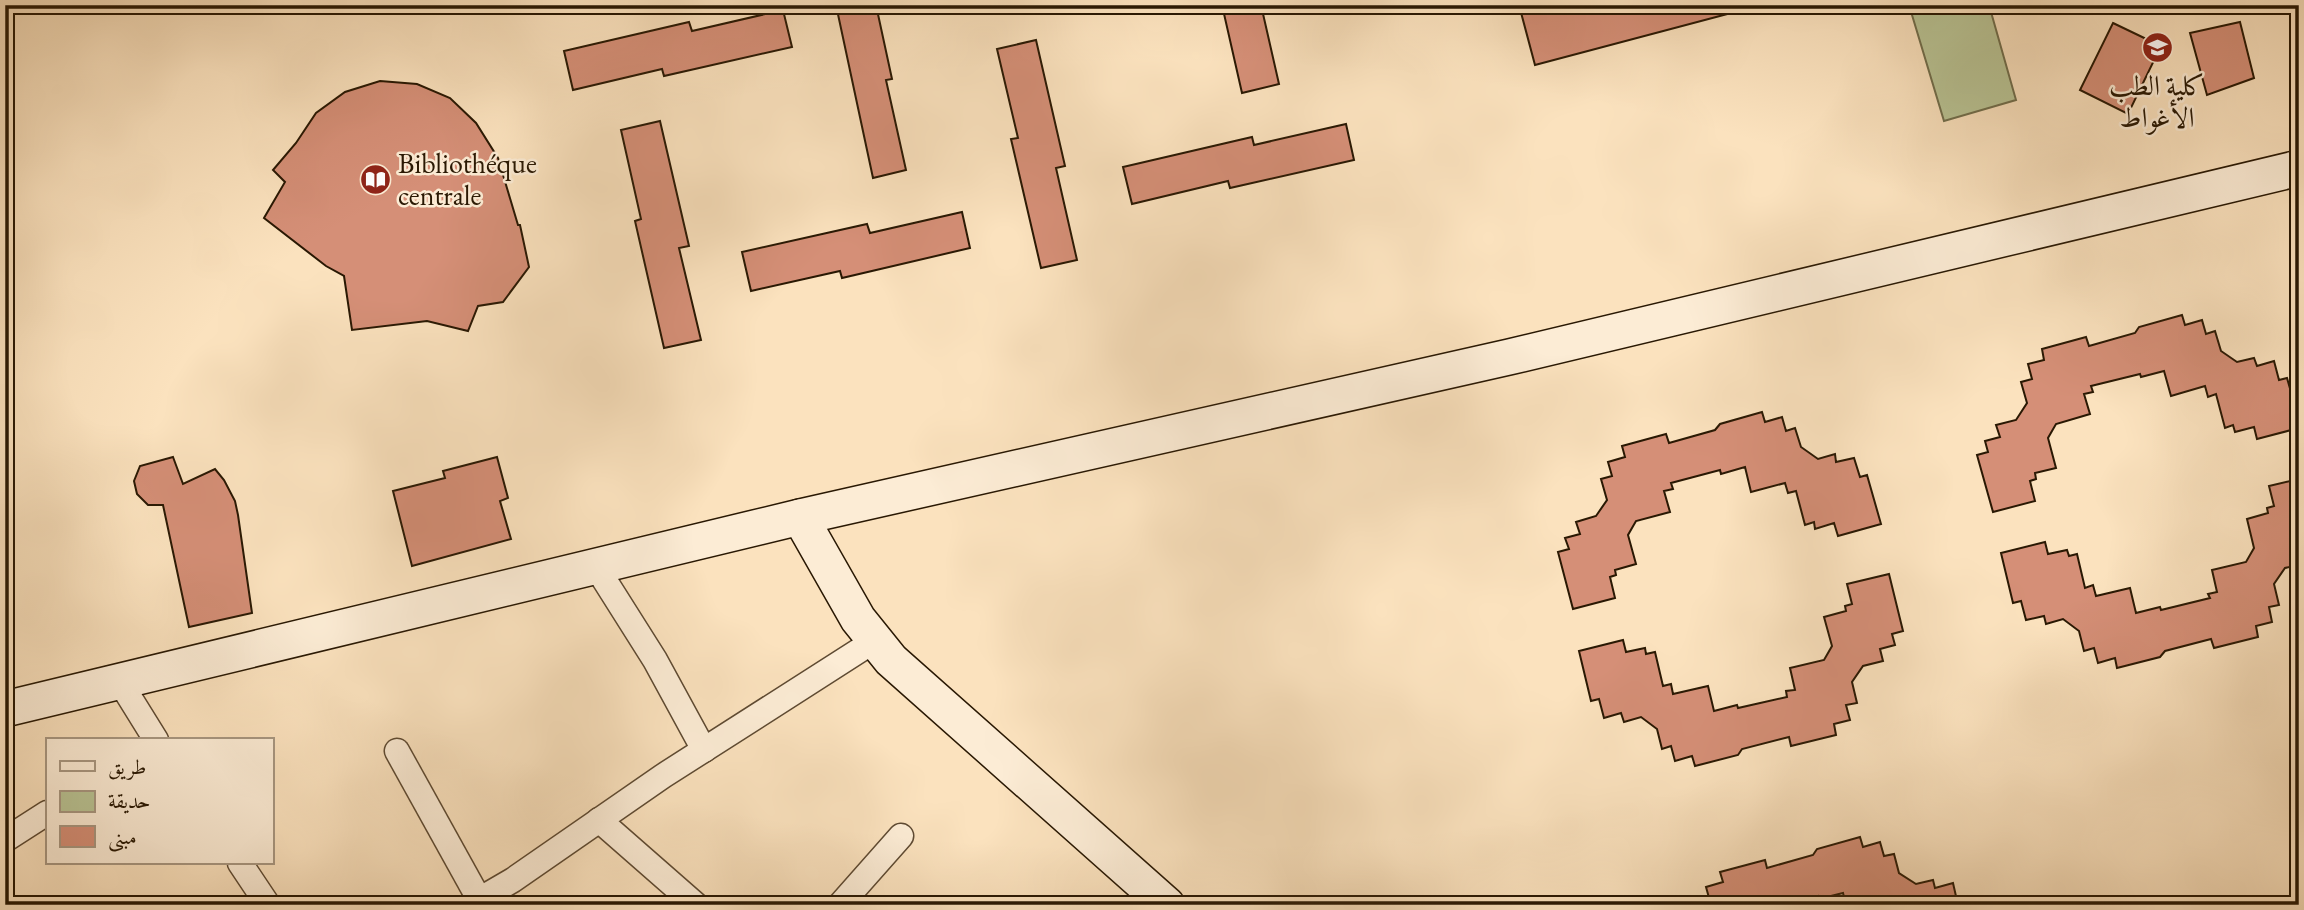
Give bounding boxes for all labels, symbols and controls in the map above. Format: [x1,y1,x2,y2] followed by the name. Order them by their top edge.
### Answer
[2140,31,2174,65] school or university icon: كلية الطب الأغواط
[2109,67,2205,135] place label: كلية الطب الأغواط
[398,145,537,213] place label: Bibliothéque centrale
[358,162,392,196] library icon: Bibliothéque centrale
[46,738,273,864] legend
[108,753,146,780] text: طريق
[108,787,151,814] text: حديقة
[108,823,137,852] text: مبنى

